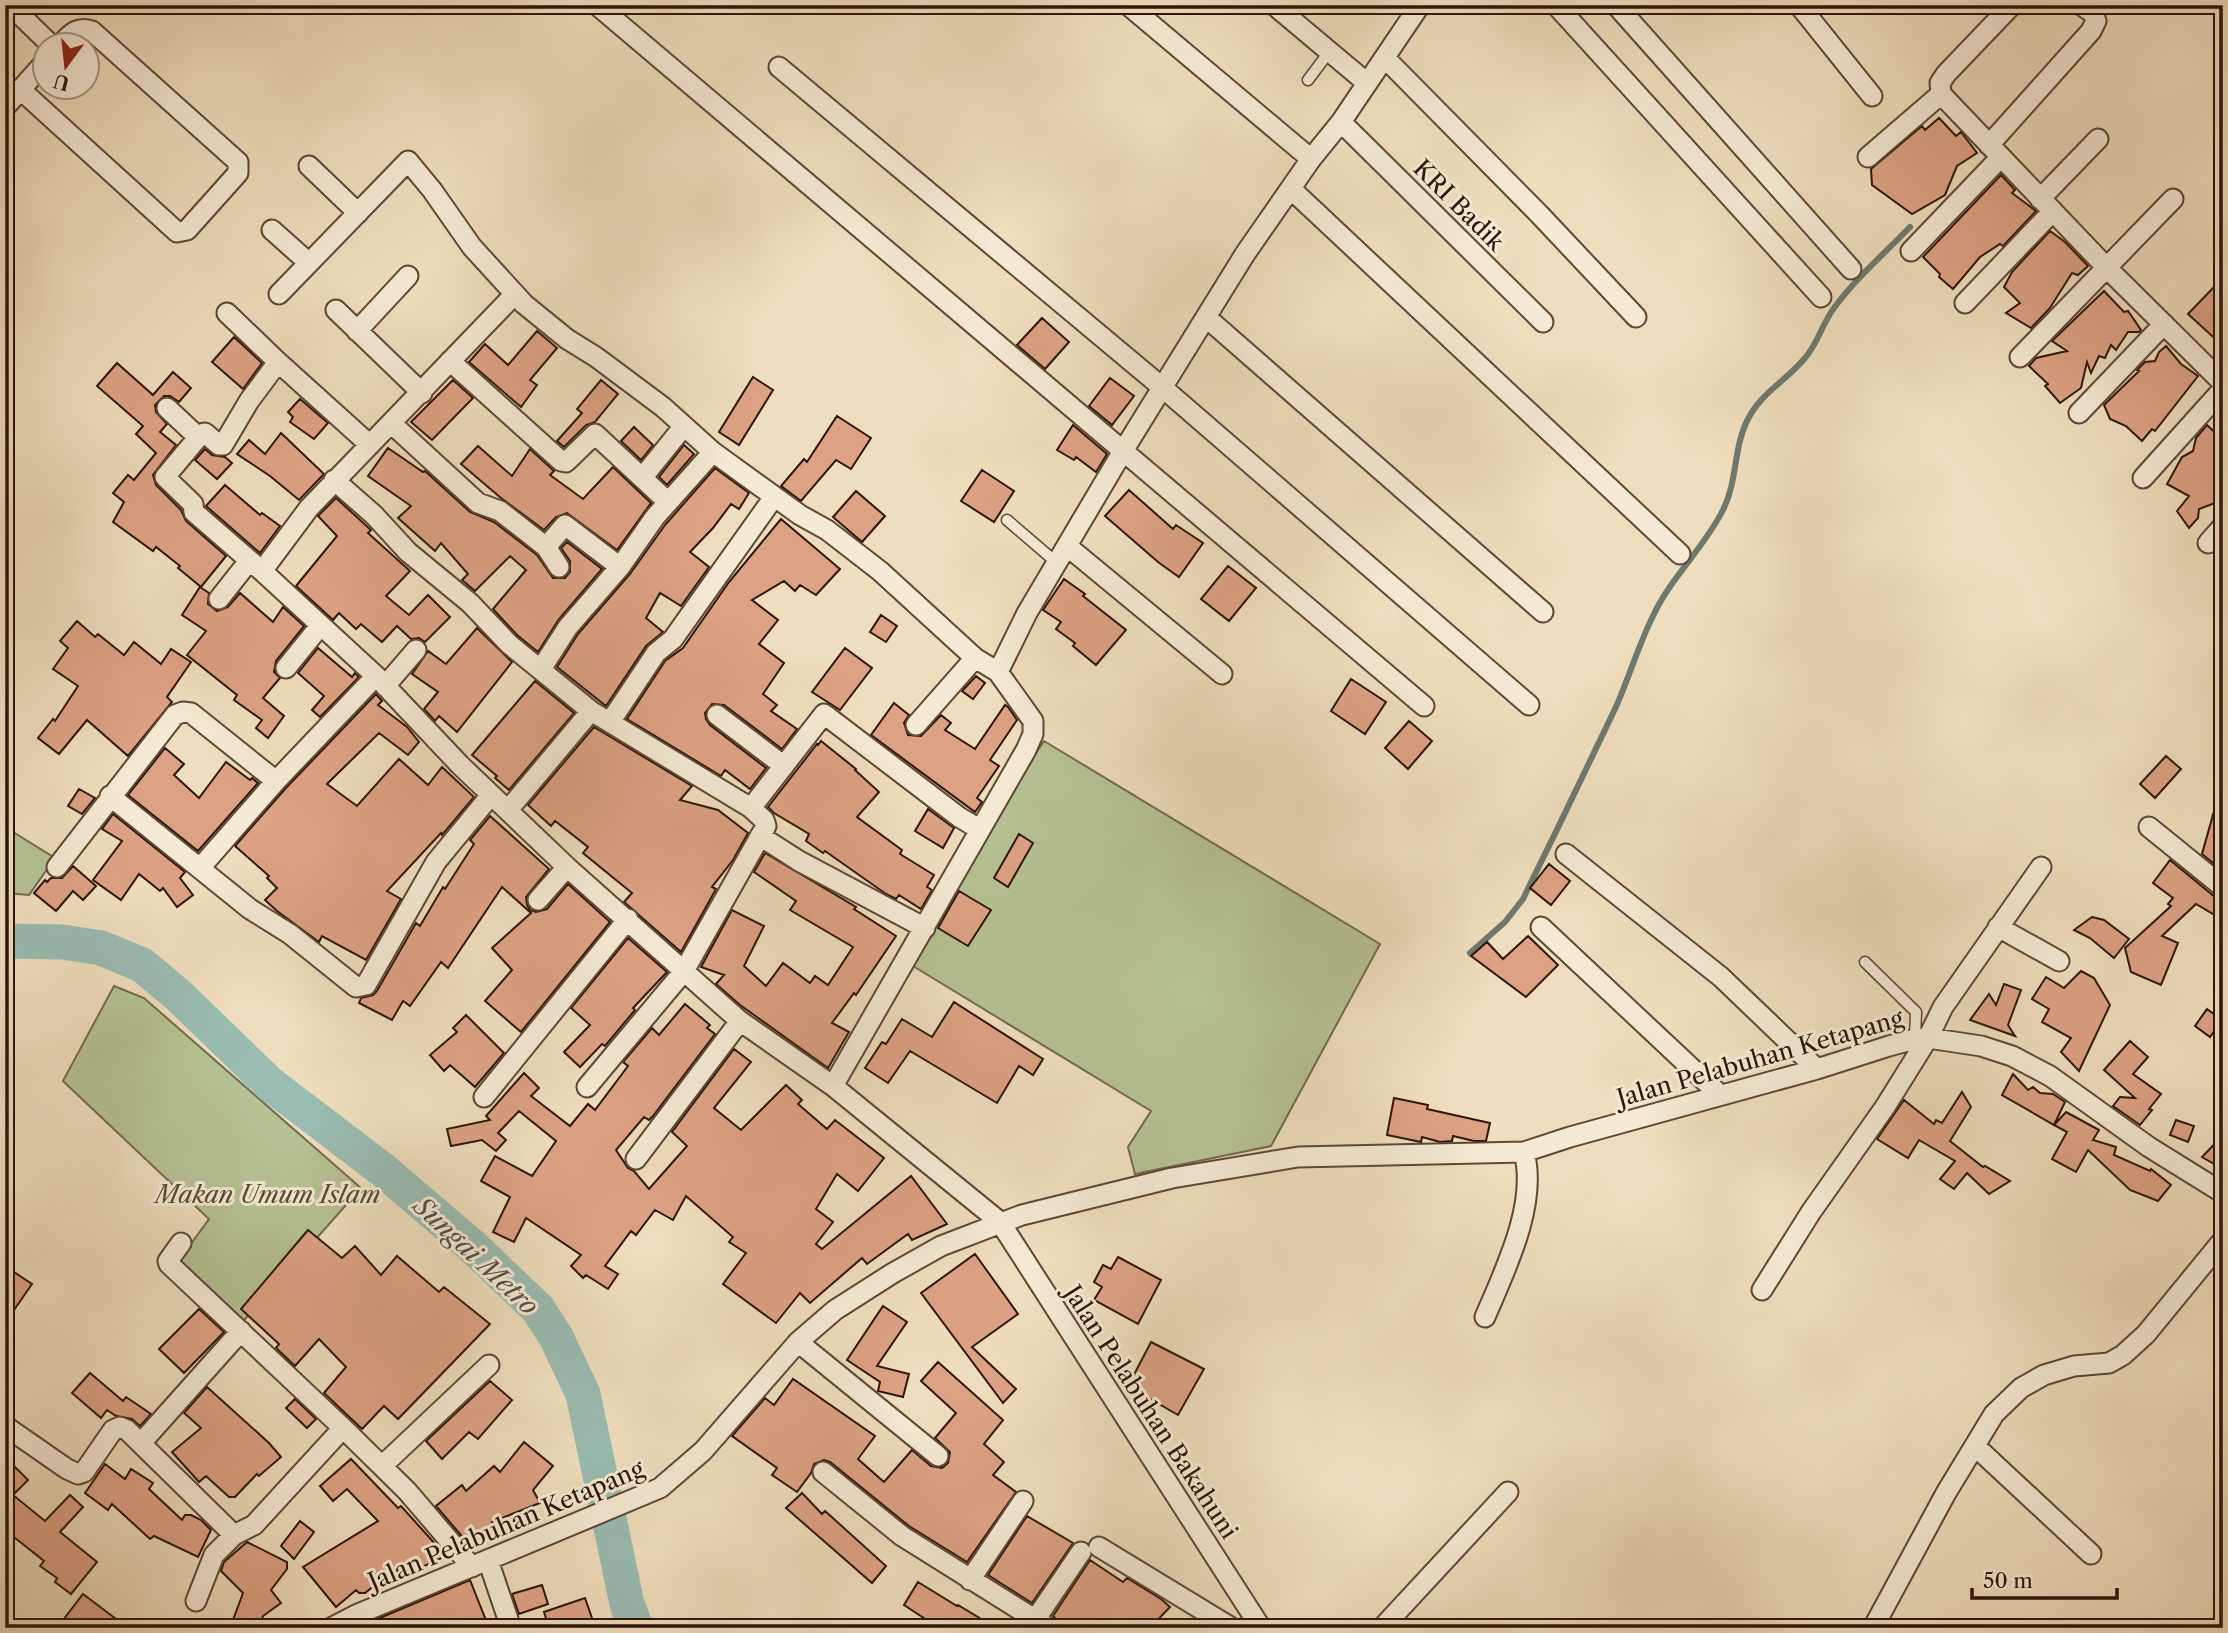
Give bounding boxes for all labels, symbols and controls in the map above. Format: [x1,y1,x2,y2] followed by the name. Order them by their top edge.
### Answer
[32,32,102,102] north arrow
[51,69,72,95] text: U
[1407,153,1511,257] street label: KRI Badik
[1610,1003,1907,1114] street label: Jalan Pelabuhan Ketapang
[152,1180,381,1209] park label: Makan Umum Islam
[406,1189,545,1322] water label: Sungai Metro
[1056,1276,1244,1544] street label: Jalan Pelabuhan Bakahuni
[360,1454,649,1598] street label: Jalan Pelabuhan Ketapang
[1972,1556,2118,1600] scale bar
[1983,1568,2033,1593] text: 50 m

